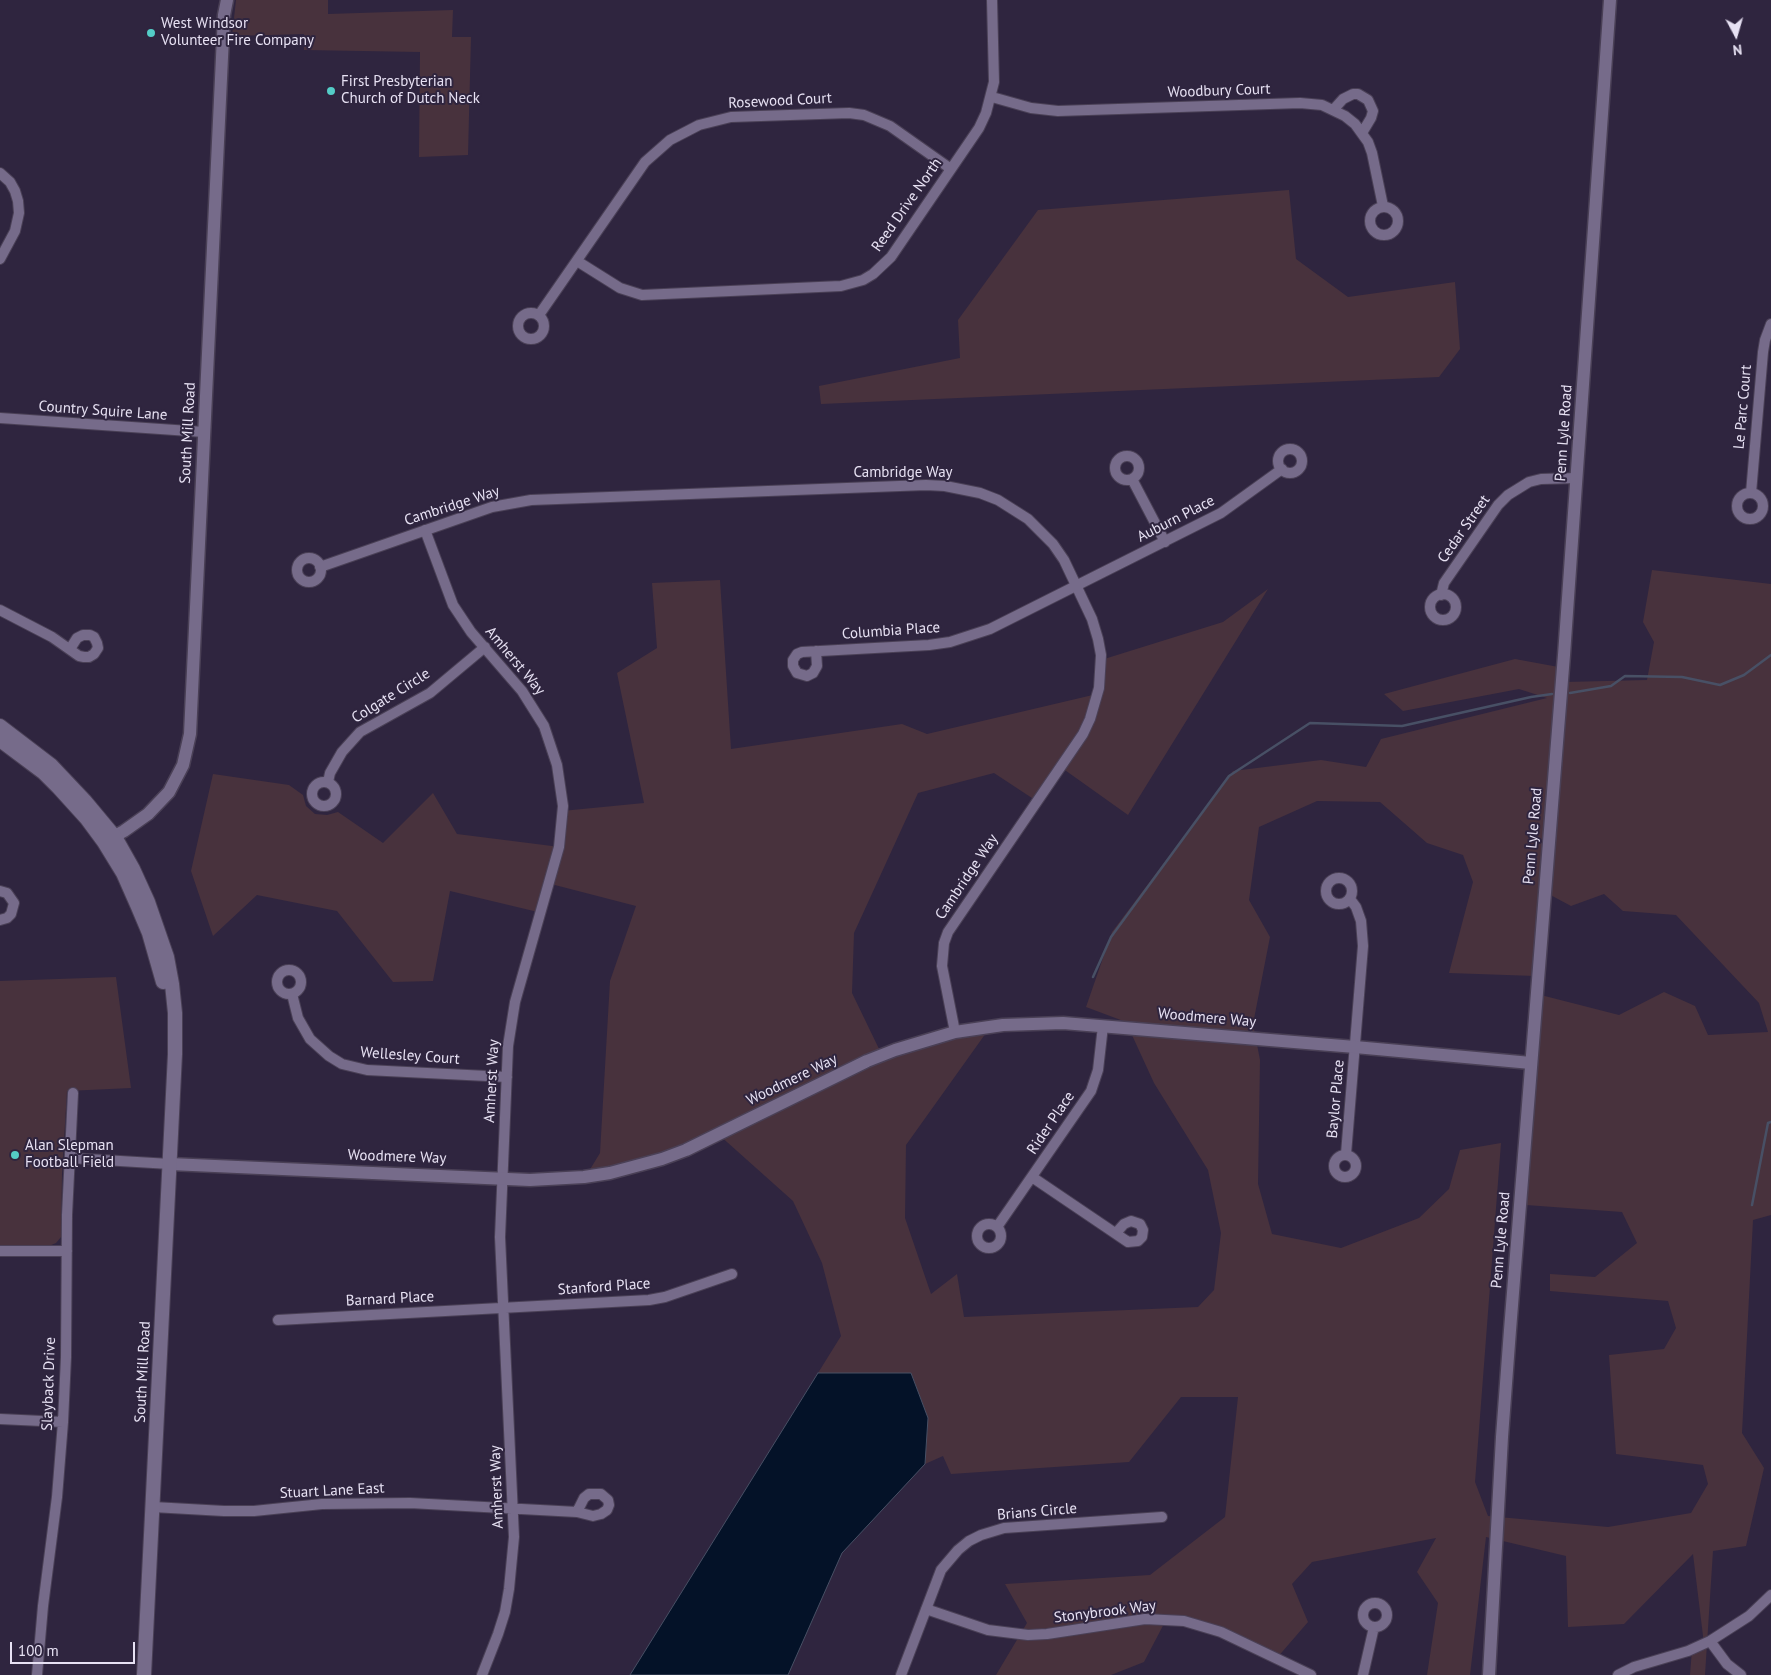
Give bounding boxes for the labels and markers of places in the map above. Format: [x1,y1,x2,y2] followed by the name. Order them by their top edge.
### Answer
[161,15,314,50] place label: West Windsor Volunteer Fire Company
[145,27,157,39] marker: West Windsor Volunteer Fire Company
[341,73,480,108] place label: First Presbyterian Church of Dutch Neck
[325,85,337,97] marker: First Presbyterian Church of Dutch Neck
[25,1137,114,1172] place label: Alan Slepman Football Field
[9,1149,21,1161] marker: Alan Slepman Football Field

